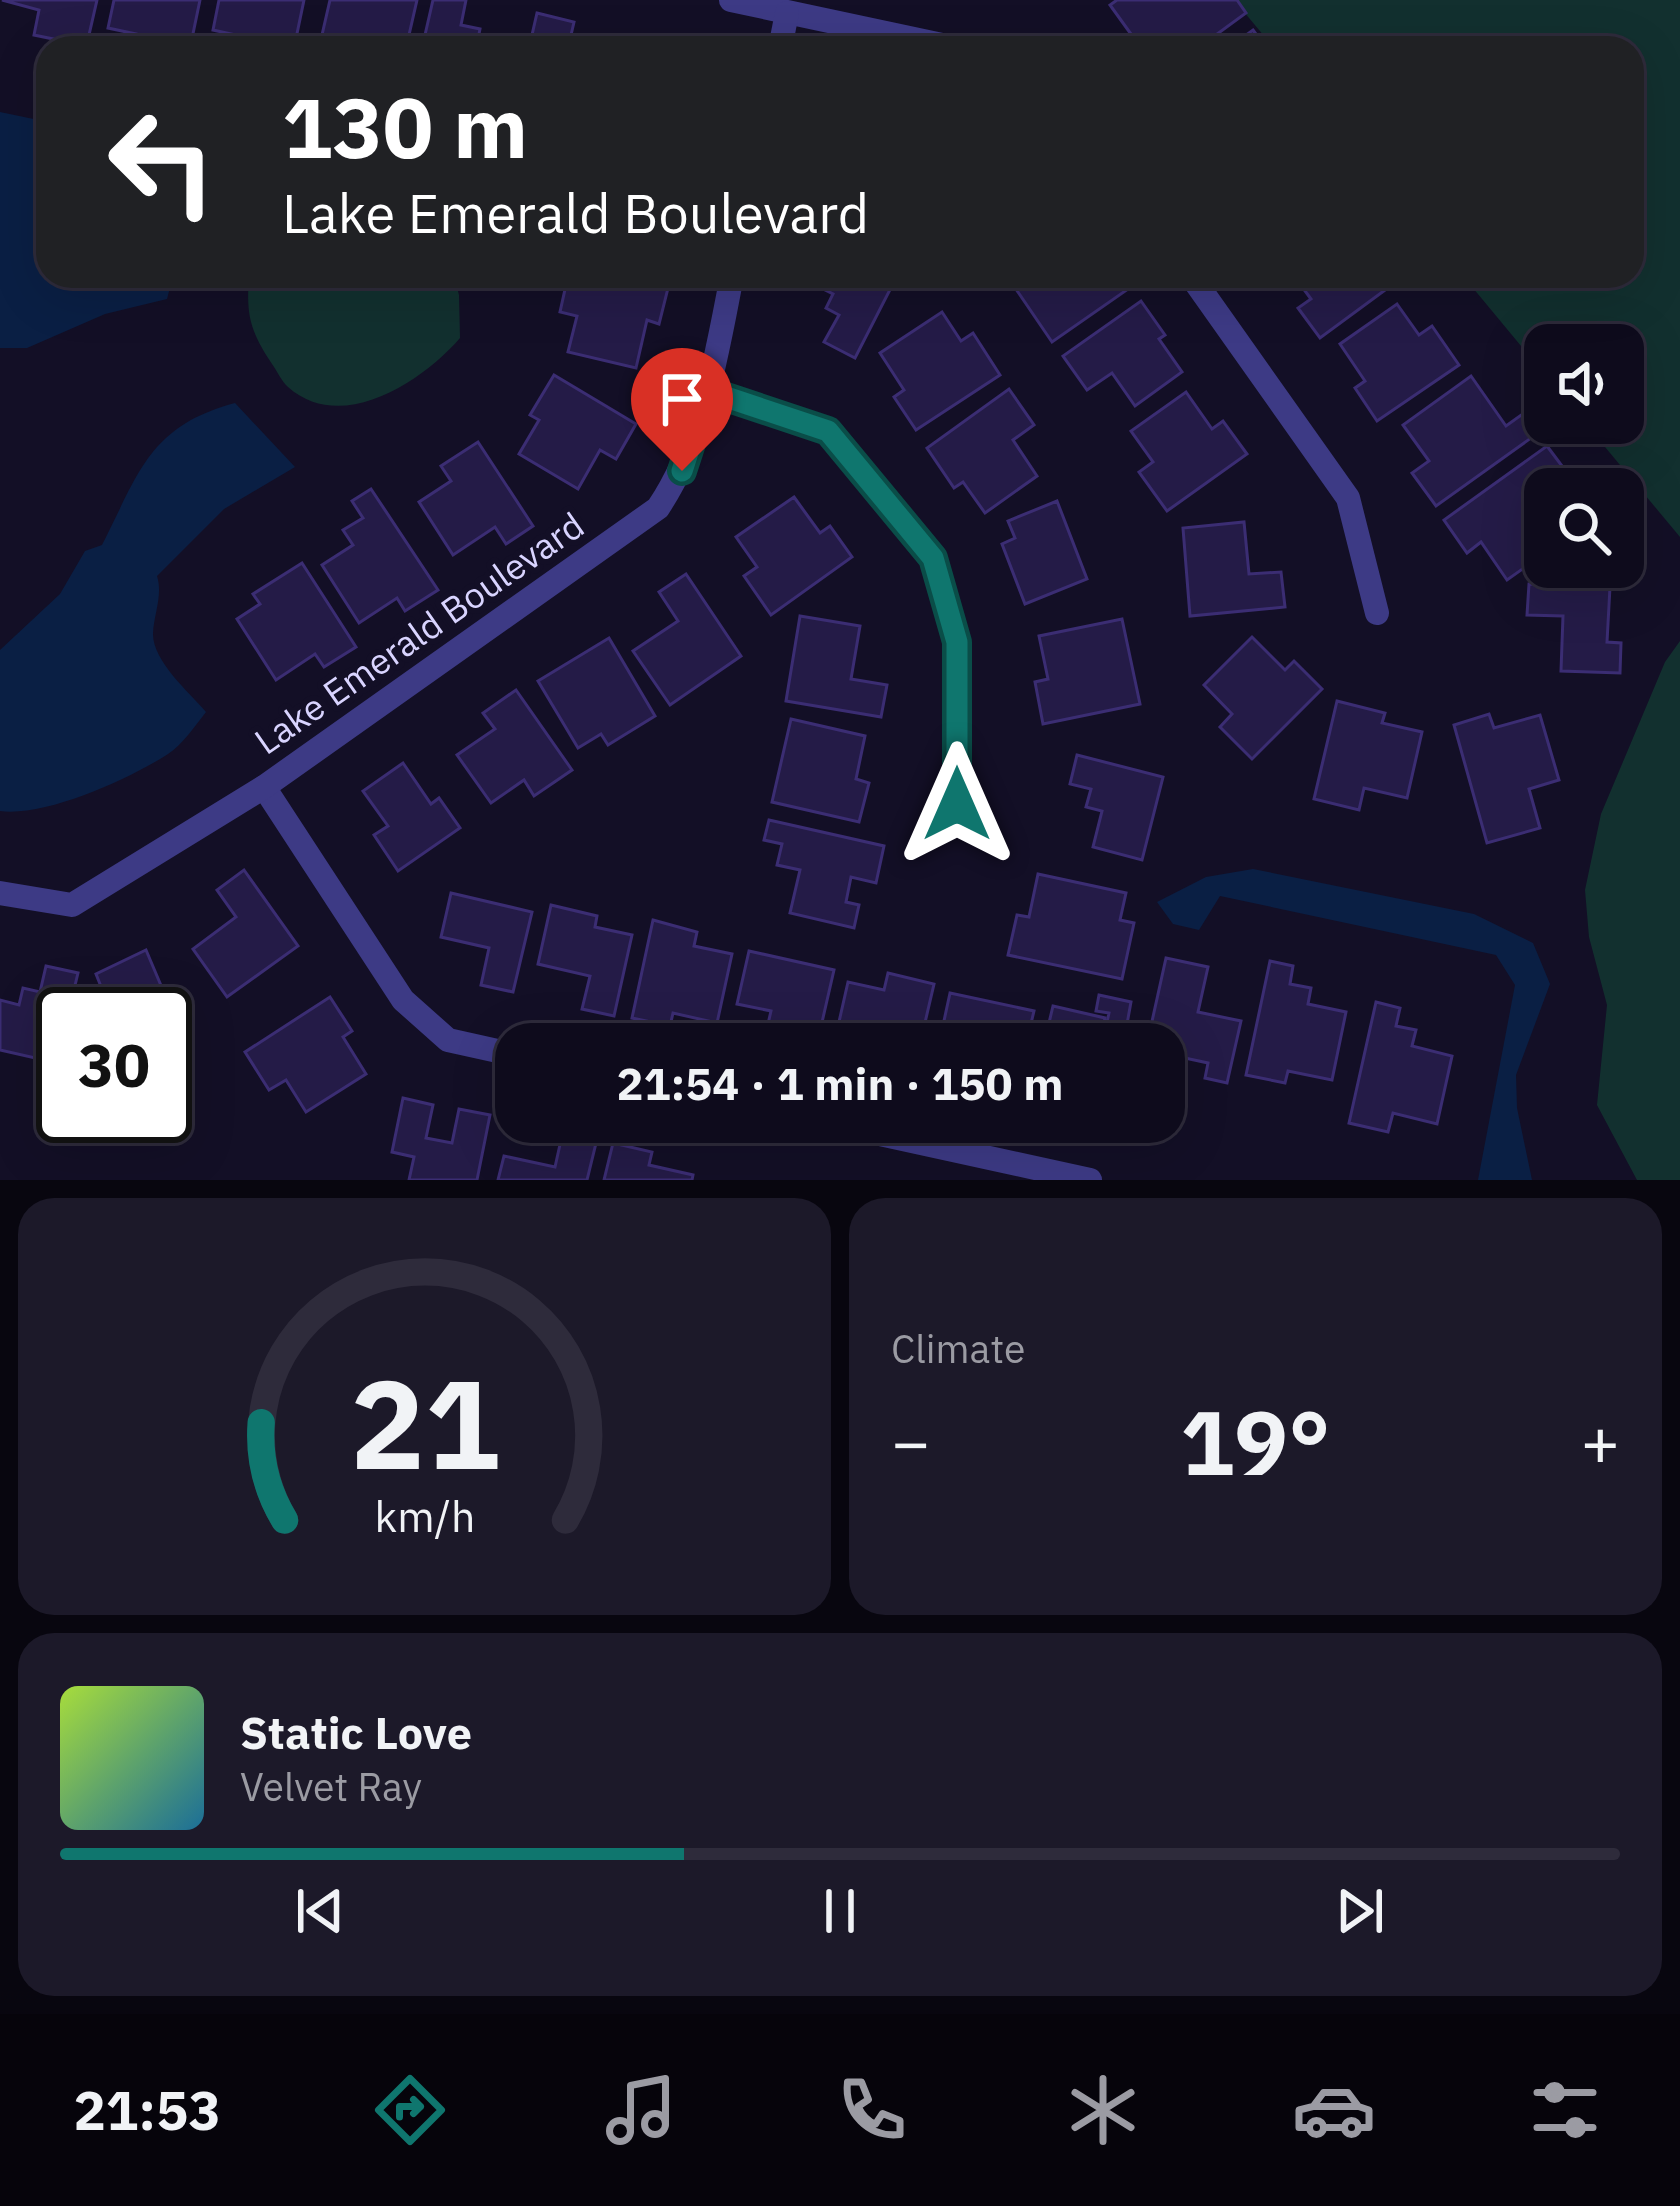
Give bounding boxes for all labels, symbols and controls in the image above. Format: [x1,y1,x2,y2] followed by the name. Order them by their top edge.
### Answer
[282,72,528,181] text: 130 m
[84,84,240,240] icon: left
[282,178,869,248] text: Lake Emerald Boulevard
[1524,324,1644,588] map controls
[1524,324,1644,444] button: sound
[631,348,733,471] pin
[649,366,715,432] icon: arrive
[1524,468,1644,588] button: search
[245,501,592,764] street label: Lake Emerald Boulevard
[894,741,1020,867] position arrow
[36,987,192,1143] speed limit sign: 30
[617,1054,1063,1112] text: 21:54 · 1 min · 150 m
[891,1323,1025,1374] text: Climate
[350,1341,499,1503] text: 21
[1180,1383,1331,1500] text: 19°
[891,1398,931,1484] text: −
[1580,1398,1620,1484] text: +
[374,1487,475,1543] text: km/h
[240,1703,472,1761] text: Static Love
[240,1761,422,1812] text: Velvet Ray
[287,1878,353,1944] icon: previous
[807,1878,873,1944] icon: pause
[1327,1878,1393,1944] icon: next
[368,2068,452,2152] icon: directions
[599,2068,683,2152] icon: music
[830,2068,914,2152] icon: phone
[1061,2068,1145,2152] icon: climate
[1292,2068,1376,2152] icon: car
[1523,2068,1607,2152] icon: filters
[73,2075,221,2145] text: 21:53

